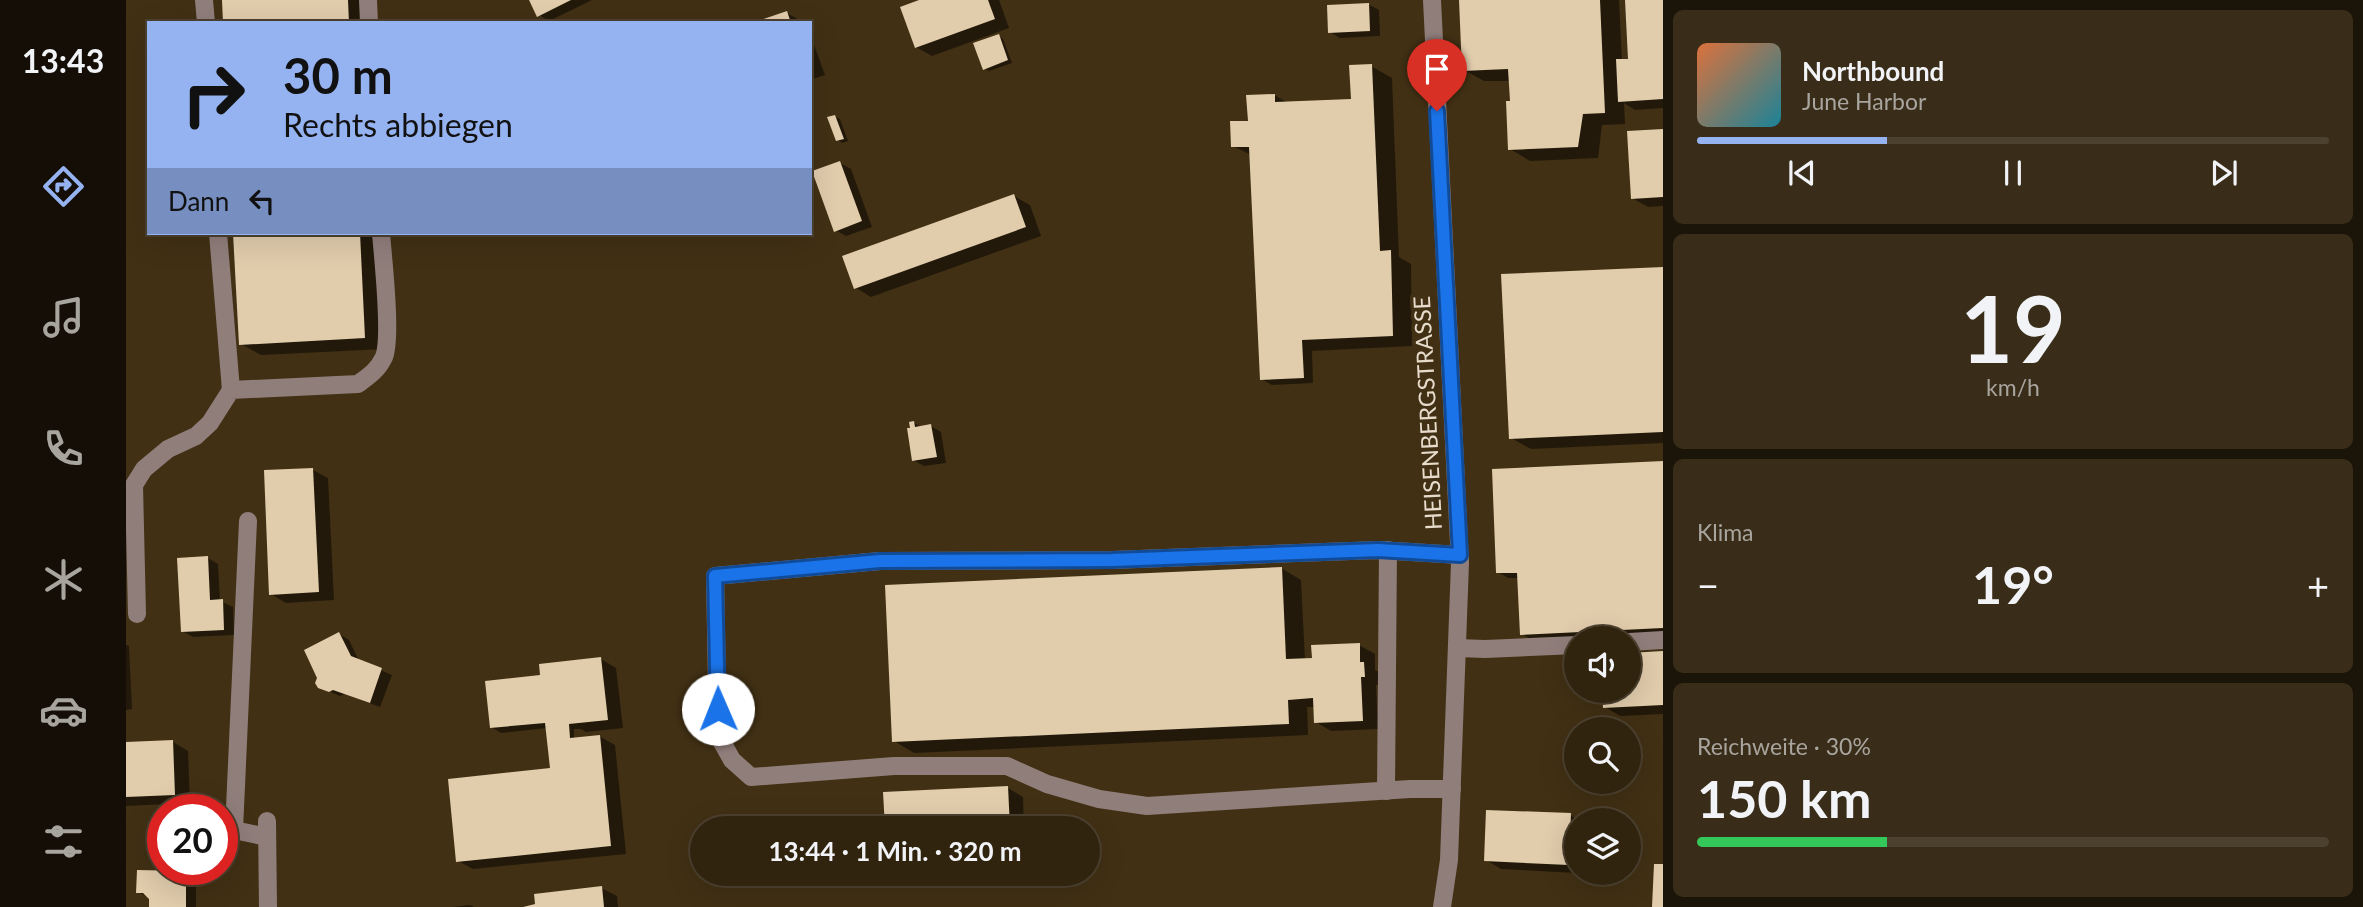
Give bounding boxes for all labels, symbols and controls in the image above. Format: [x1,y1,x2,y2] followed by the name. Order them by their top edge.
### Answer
[1407,39,1467,111] pin
[22,41,104,80] text: 13:43
[283,46,393,104] text: 30 m
[168,49,259,140] icon: right
[1418,50,1456,88] icon: arrive
[1802,55,1944,87] text: Northbound
[1802,87,1926,115] text: June Harbor
[283,105,513,144] text: Rechts abbiegen
[1783,154,1821,192] icon: previous
[1994,154,2032,192] icon: pause
[2205,154,2243,192] icon: next
[39,162,88,211] icon: directions
[243,182,281,220] icon: left
[168,185,229,217] text: Dann
[1960,273,2066,382] text: 19
[39,293,88,342] icon: music
[1407,295,1447,531] street label: HEISENBERGSTRASSE
[1986,373,2040,401] text: km/h
[39,424,88,473] icon: phone
[1697,518,1754,546] text: Klima
[1972,553,2054,615] text: 19°
[39,555,88,604] icon: climate
[1697,562,1719,608] text: −
[2307,562,2329,608] text: +
[1564,626,1641,885] map controls
[1564,626,1641,703] button: sound
[681,672,755,746] position arrow
[39,686,88,735] icon: car
[1564,717,1641,794] button: search
[1697,732,1871,760] text: Reichweite · 30%
[1697,767,1871,829] text: 150 km
[147,794,238,885] speed limit sign: 20
[1564,808,1641,885] button: layers
[39,817,88,866] icon: filters
[768,835,1022,867] text: 13:44 · 1 Min. · 320 m

